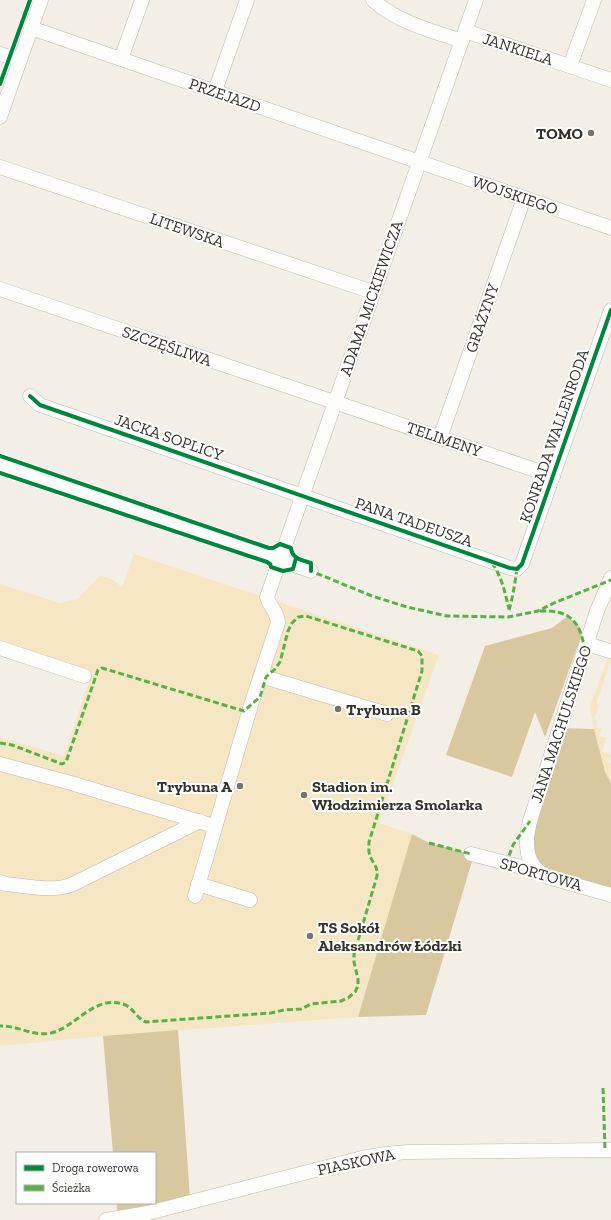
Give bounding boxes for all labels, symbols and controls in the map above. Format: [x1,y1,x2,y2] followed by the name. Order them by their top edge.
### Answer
[480,29,556,69] street label: JANKIELA
[186,74,264,116] street label: PRZEJAZD
[536,124,584,143] place label: TOMO
[586,128,596,138] marker: TOMO
[470,171,561,219] street label: WOJSKIEGO
[147,208,227,252] street label: LITEWSKA
[335,217,407,378] street label: ADAMA MICKIEWICZA
[461,281,503,355] street label: GRAŻYNY
[120,322,215,370] street label: SZCZĘŚLIWA
[515,346,593,525] street label: KONRADA WALLENRODA
[112,410,226,465] street label: JACKA SOPLICY
[404,417,484,461] street label: TELIMENY
[353,493,476,551] street label: PANA TADEUSZA
[526,642,596,805] street label: JANA MACHULSKIEGO
[346,700,421,719] place label: Trybuna B
[333,704,343,714] marker: Trybuna B
[157,777,232,796] place label: Trybuna A
[312,777,483,814] place label: Stadion im. Włodzimierza Smolarka
[235,781,245,791] marker: Trybuna A
[299,790,309,800] marker: Stadion im. Włodzimierza Smolarka
[498,853,585,895] street label: SPORTOWA
[318,918,462,955] place label: TS Sokół Aleksandrów Łódzki
[305,931,315,941] marker: TS Sokół Aleksandrów Łódzki
[316,1144,397,1179] street label: PIASKOWA
[16,1152,156,1204] legend
[52,1161,139,1175] text: Droga rowerowa
[52,1180,91,1195] text: Ścieżka

